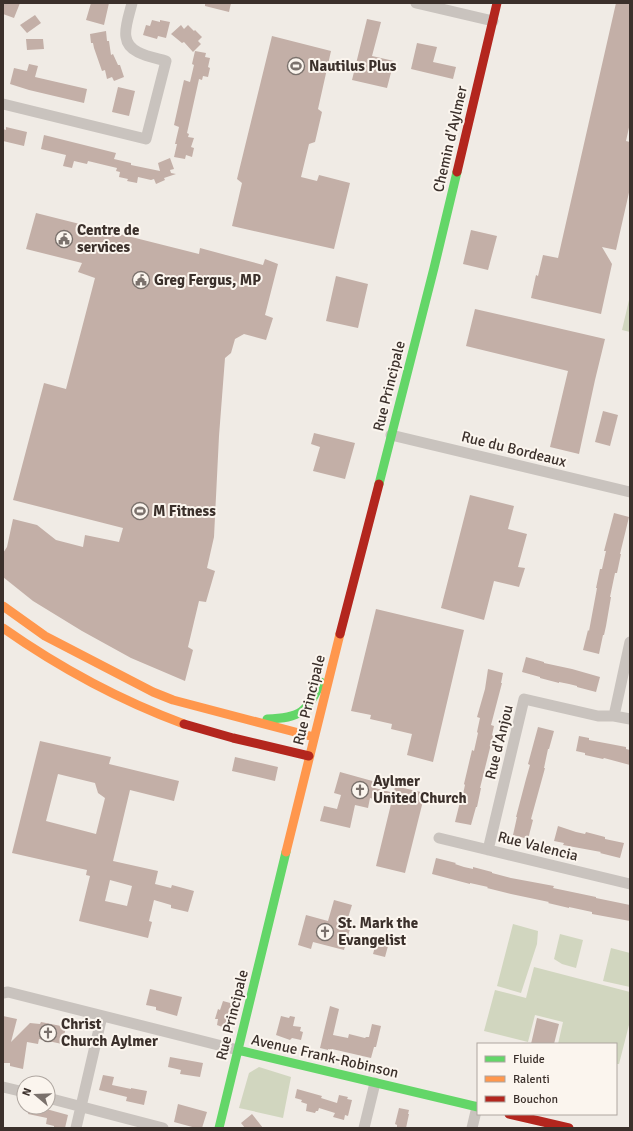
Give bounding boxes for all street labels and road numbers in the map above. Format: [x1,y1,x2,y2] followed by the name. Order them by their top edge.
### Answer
[429,84,471,194] street label: Chemin d'Aylmer
[369,339,409,433] street label: Rue Principale
[460,427,568,471] street label: Rue du Bordeaux
[289,653,329,747] street label: Rue Principale
[481,703,517,781] street label: Rue d'Anjou
[496,827,580,865] street label: Rue Valencia
[212,968,252,1062] street label: Rue Principale
[250,1030,400,1082] street label: Avenue Frank-Robinson

